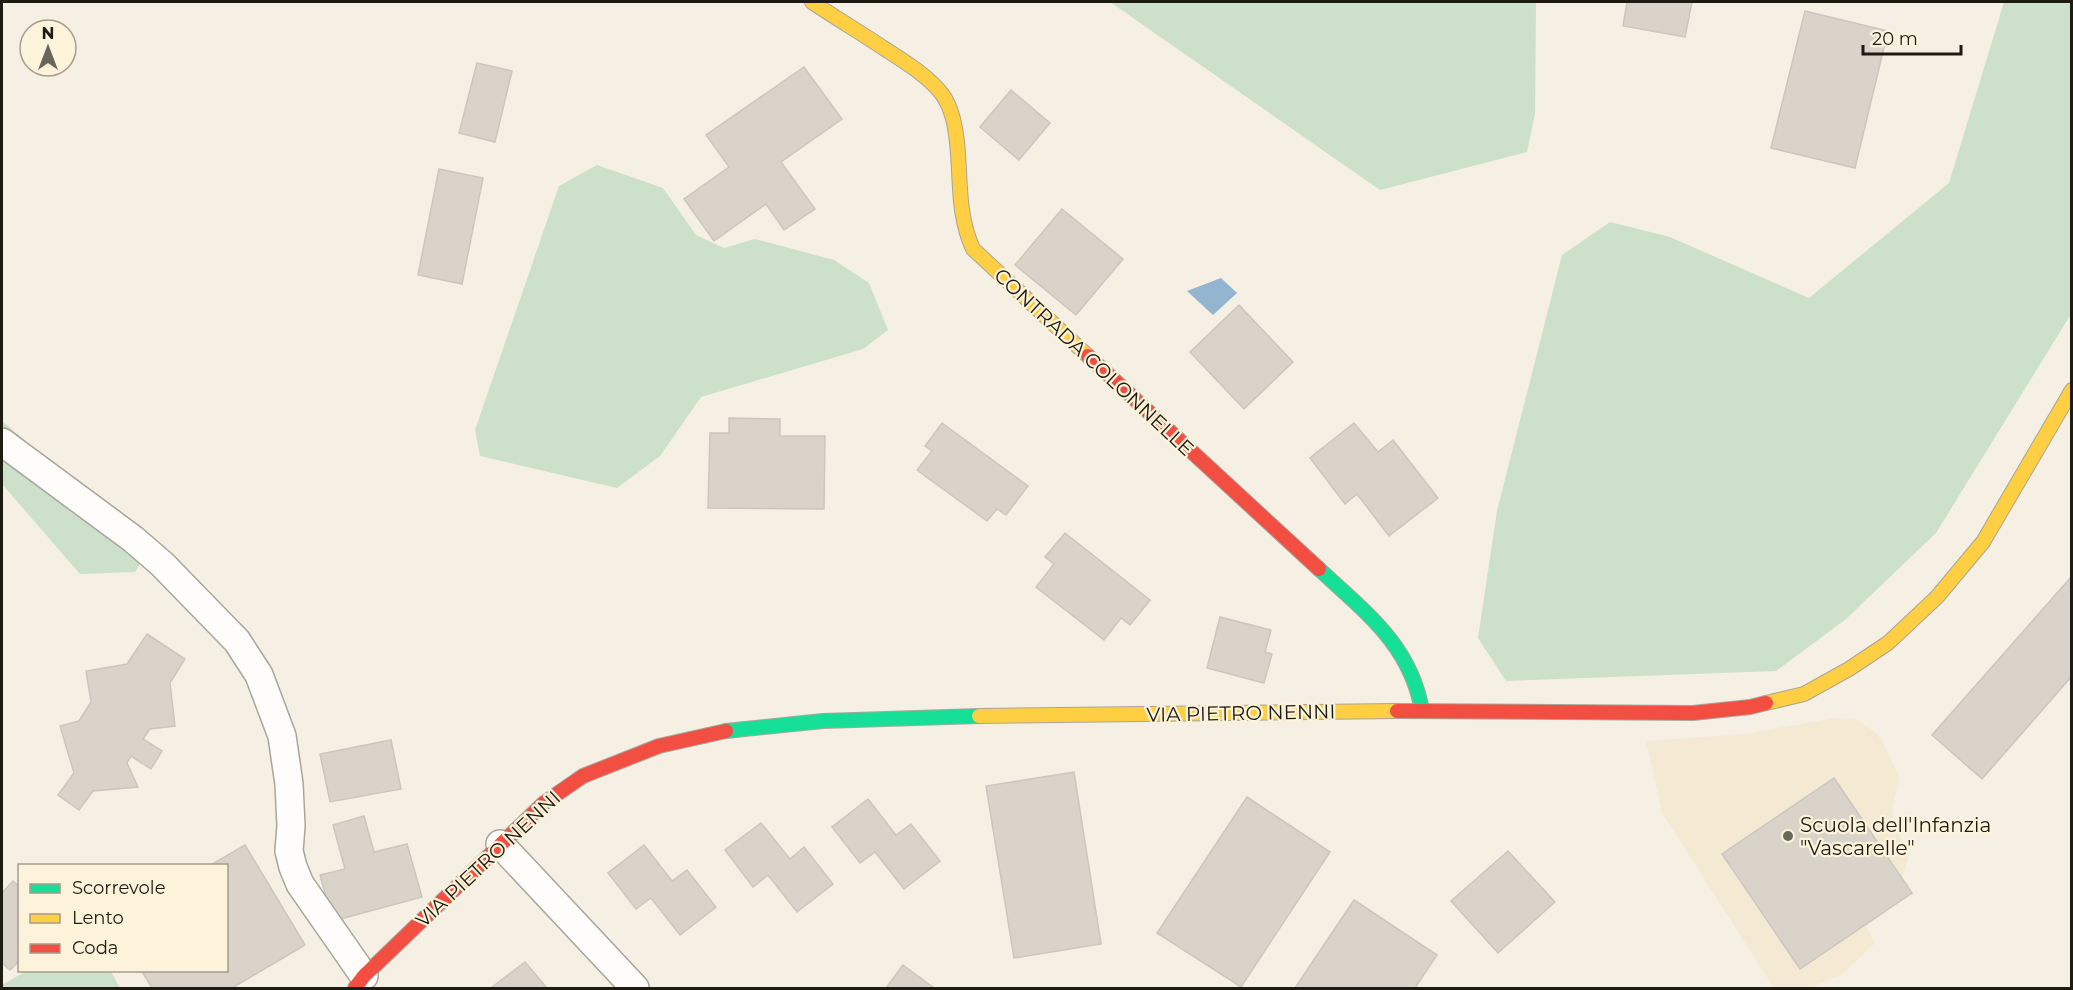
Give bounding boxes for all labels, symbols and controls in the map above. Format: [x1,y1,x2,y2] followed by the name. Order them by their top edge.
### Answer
[18,18,78,78] north arrow
[1863,18,1960,56] scale bar
[42,24,54,43] text: N
[1872,28,1918,50] text: 20 m
[989,263,1199,461] street label: CONTRADA COLONNELLE
[1146,699,1336,727] street label: VIA PIETRO NENNI
[411,786,565,932] street label: VIA PIETRO NENNI
[1800,813,1991,860] place label: Scuola dell'Infanzia "Vascarelle"
[1781,829,1795,843] marker: Scuola dell'Infanzia "Vascarelle"
[18,864,228,972] legend
[72,877,166,899] text: Scorrevole
[72,907,124,929] text: Lento
[72,937,118,959] text: Coda

